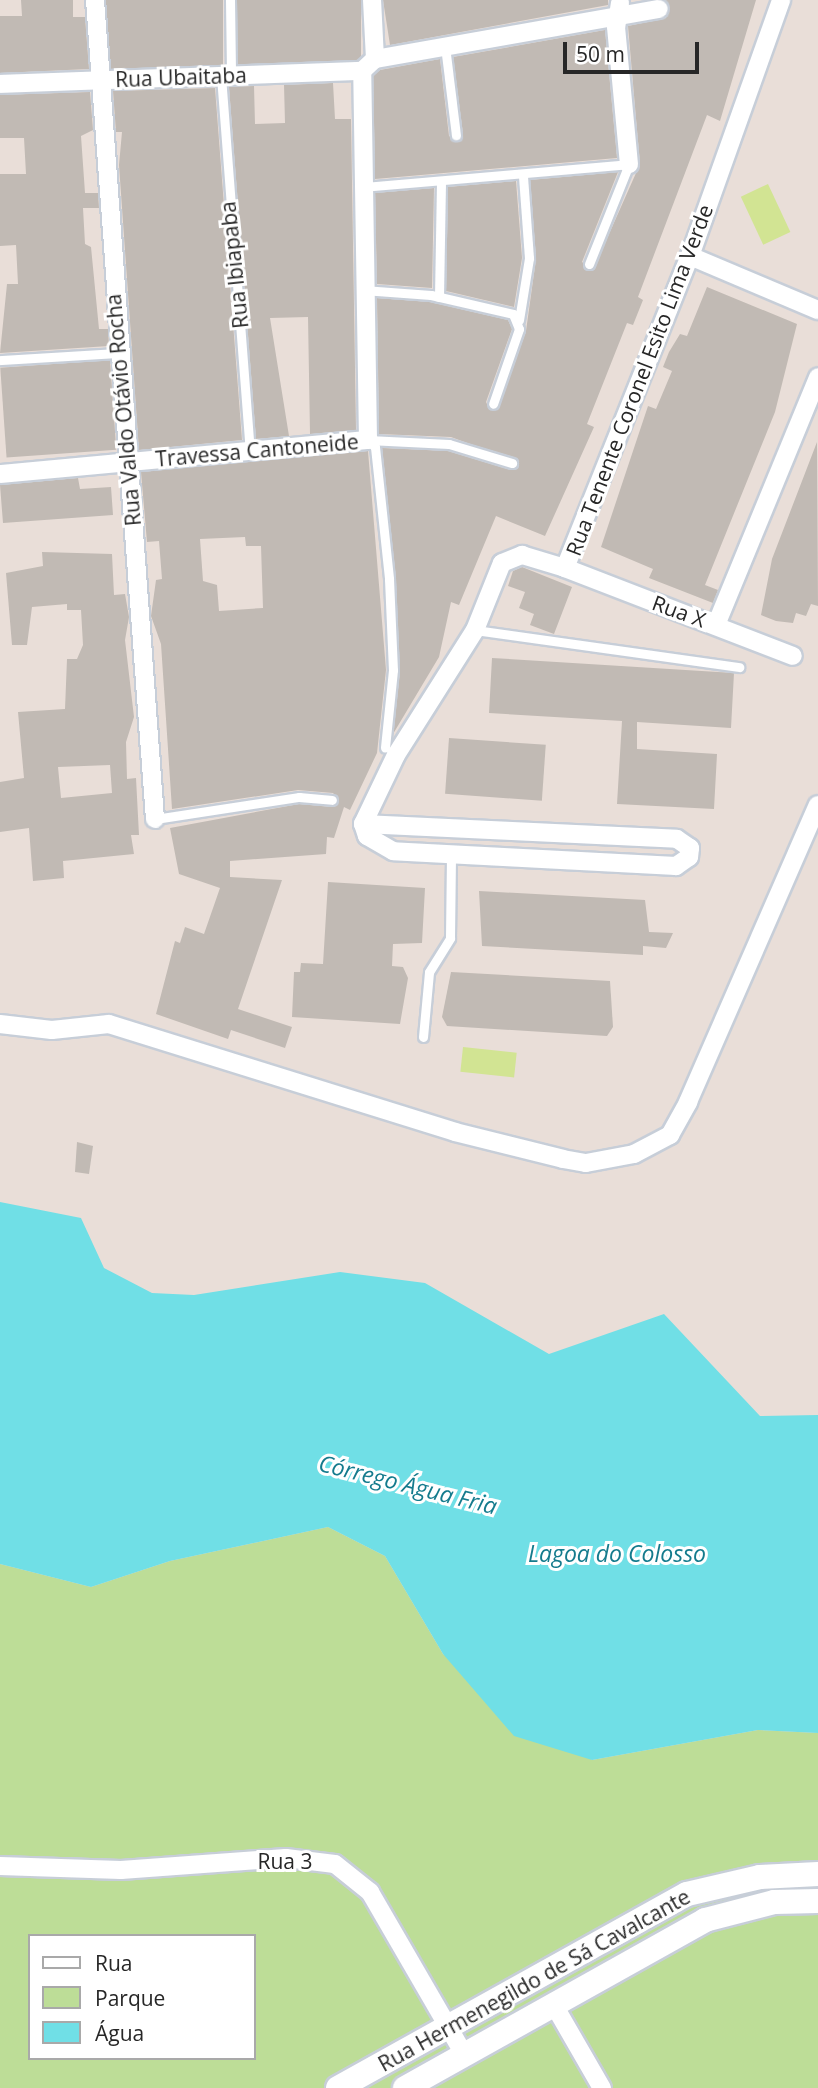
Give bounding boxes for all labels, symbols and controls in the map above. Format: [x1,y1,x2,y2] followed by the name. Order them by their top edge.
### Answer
[566,28,702,72] scale bar
[576,40,625,68] text: 50 m
[115,62,247,92] street label: Rua Ubaitaba
[215,200,253,330] street label: Rua Ibiapaba
[560,201,718,559] street label: Rua Tenente Coronel Esito Lima Verde
[100,293,146,527] street label: Rua Valdo Otávio Rocha
[154,429,360,471] street label: Travessa Cantoneide
[649,590,709,632] street label: Rua X
[316,1448,500,1520] water label: Córrego Água Fria
[528,1539,706,1567] water label: Lagoa do Colosso
[258,1848,312,1874] street label: Rua 3
[374,1883,694,2077] street label: Rua Hermenegildo de Sá Cavalcante
[28,1934,256,2060] legend
[95,1949,133,1977] text: Rua
[95,1984,165,2012] text: Parque
[95,2019,144,2047] text: Água

